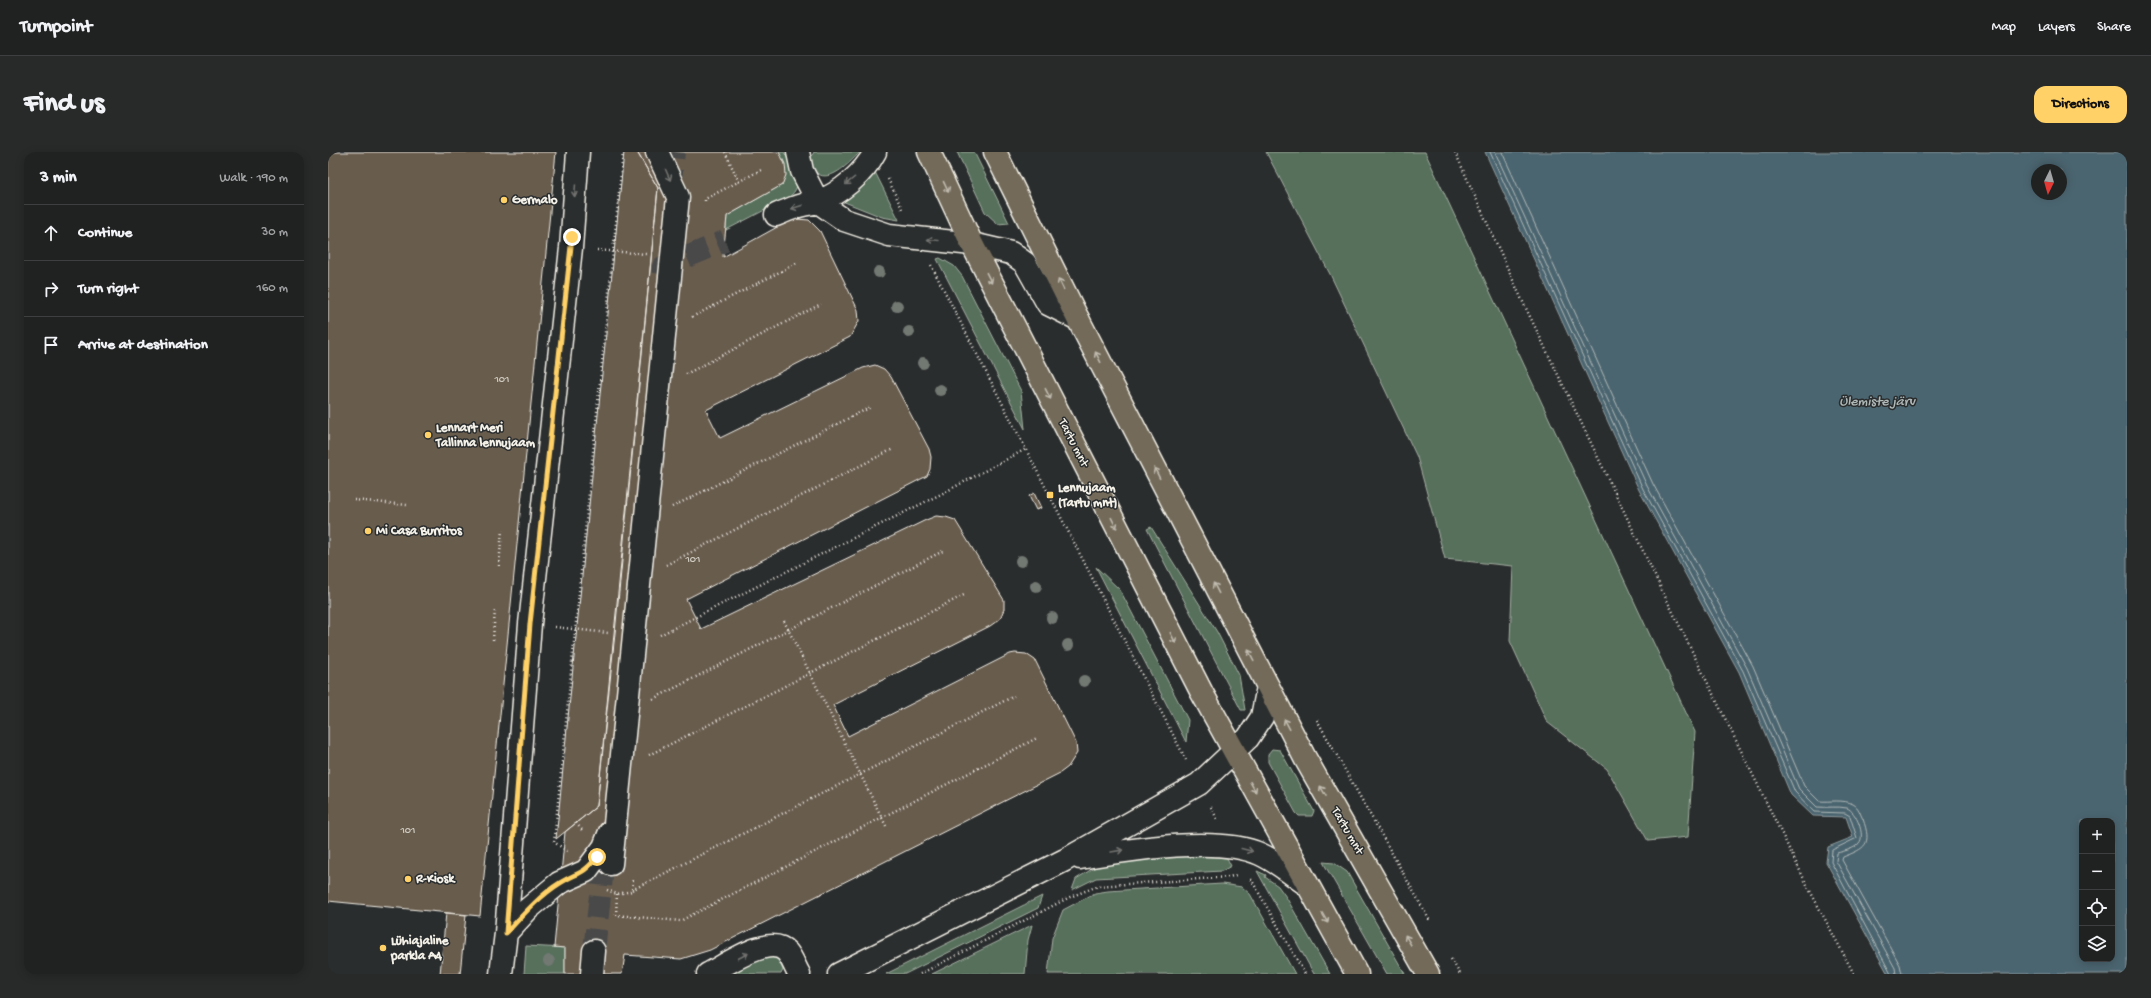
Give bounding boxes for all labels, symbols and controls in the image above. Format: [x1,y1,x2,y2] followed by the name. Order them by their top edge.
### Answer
[20,16,92,39] text: Turnpoint
[1992,19,2016,36] text: Map
[2038,19,2075,36] text: Layers
[2097,19,2131,36] text: Share
[2034,86,2127,123] button: Directions
[24,88,104,121] text: Find us
[2031,164,2067,200] north arrow
[40,168,77,188] text: 3 min
[664,168,672,180] one-way arrow
[219,171,288,186] text: Walk · 190 m
[845,177,856,185] one-way arrow
[943,181,950,193] one-way arrow
[571,184,579,197] one-way arrow
[512,193,558,208] place label: Germalo
[499,195,509,205] marker: Germalo
[791,204,804,211] one-way arrow
[40,222,62,244] icon: ahead
[78,224,132,242] text: Continue
[262,225,288,240] text: 30 m
[563,228,581,246] route end
[927,237,940,244] one-way arrow
[986,272,994,284] one-way arrow
[40,278,62,300] icon: right
[1057,279,1064,291] one-way arrow
[78,280,138,298] text: Turn right
[256,281,288,296] text: 160 m
[40,334,62,356] icon: arrive
[78,336,208,354] text: Arrive at destination
[1093,351,1101,363] one-way arrow
[493,374,510,386] house number: 101
[1045,388,1052,400] one-way arrow
[1839,394,1917,411] water label: Ülemiste järv
[1054,416,1092,471] street label: Tartu mnt
[435,421,536,451] place label: Lennart Meri Tallinna lennujaam
[423,430,433,440] marker: Lennart Meri Tallinna lennujaam
[1153,467,1160,479] one-way arrow
[1058,481,1117,511] place label: Lennujaam (Tartu mnt)
[1045,490,1055,500] marker: Lennujaam (Tartu mnt)
[1110,516,1118,528] one-way arrow
[376,524,463,539] place label: Mi Casa Burritos
[363,526,373,536] marker: Mi Casa Burritos
[684,554,701,566] house number: 101
[1212,583,1219,595] one-way arrow
[1170,632,1178,644] one-way arrow
[1247,649,1254,661] one-way arrow
[1283,718,1290,730] one-way arrow
[1249,781,1257,793] one-way arrow
[1319,785,1327,797] one-way arrow
[1327,804,1367,859] street label: Tartu mnt
[2079,818,2115,962] map controls
[2079,818,2115,854] button: +
[399,825,416,837] house number: 101
[1111,847,1124,855] one-way arrow
[1240,847,1253,855] one-way arrow
[588,848,606,866] route start
[2079,854,2115,890] button: −
[415,872,456,887] place label: R-Kiosk
[403,874,413,884] marker: R-Kiosk
[2079,890,2115,926] button: locate
[1322,912,1330,924] one-way arrow
[2079,926,2115,962] button: layers
[390,934,450,965] place label: Lühiajaline parkla A4
[1404,934,1412,946] one-way arrow
[378,943,388,953] marker: Lühiajaline parkla A4
[737,952,749,959] one-way arrow

